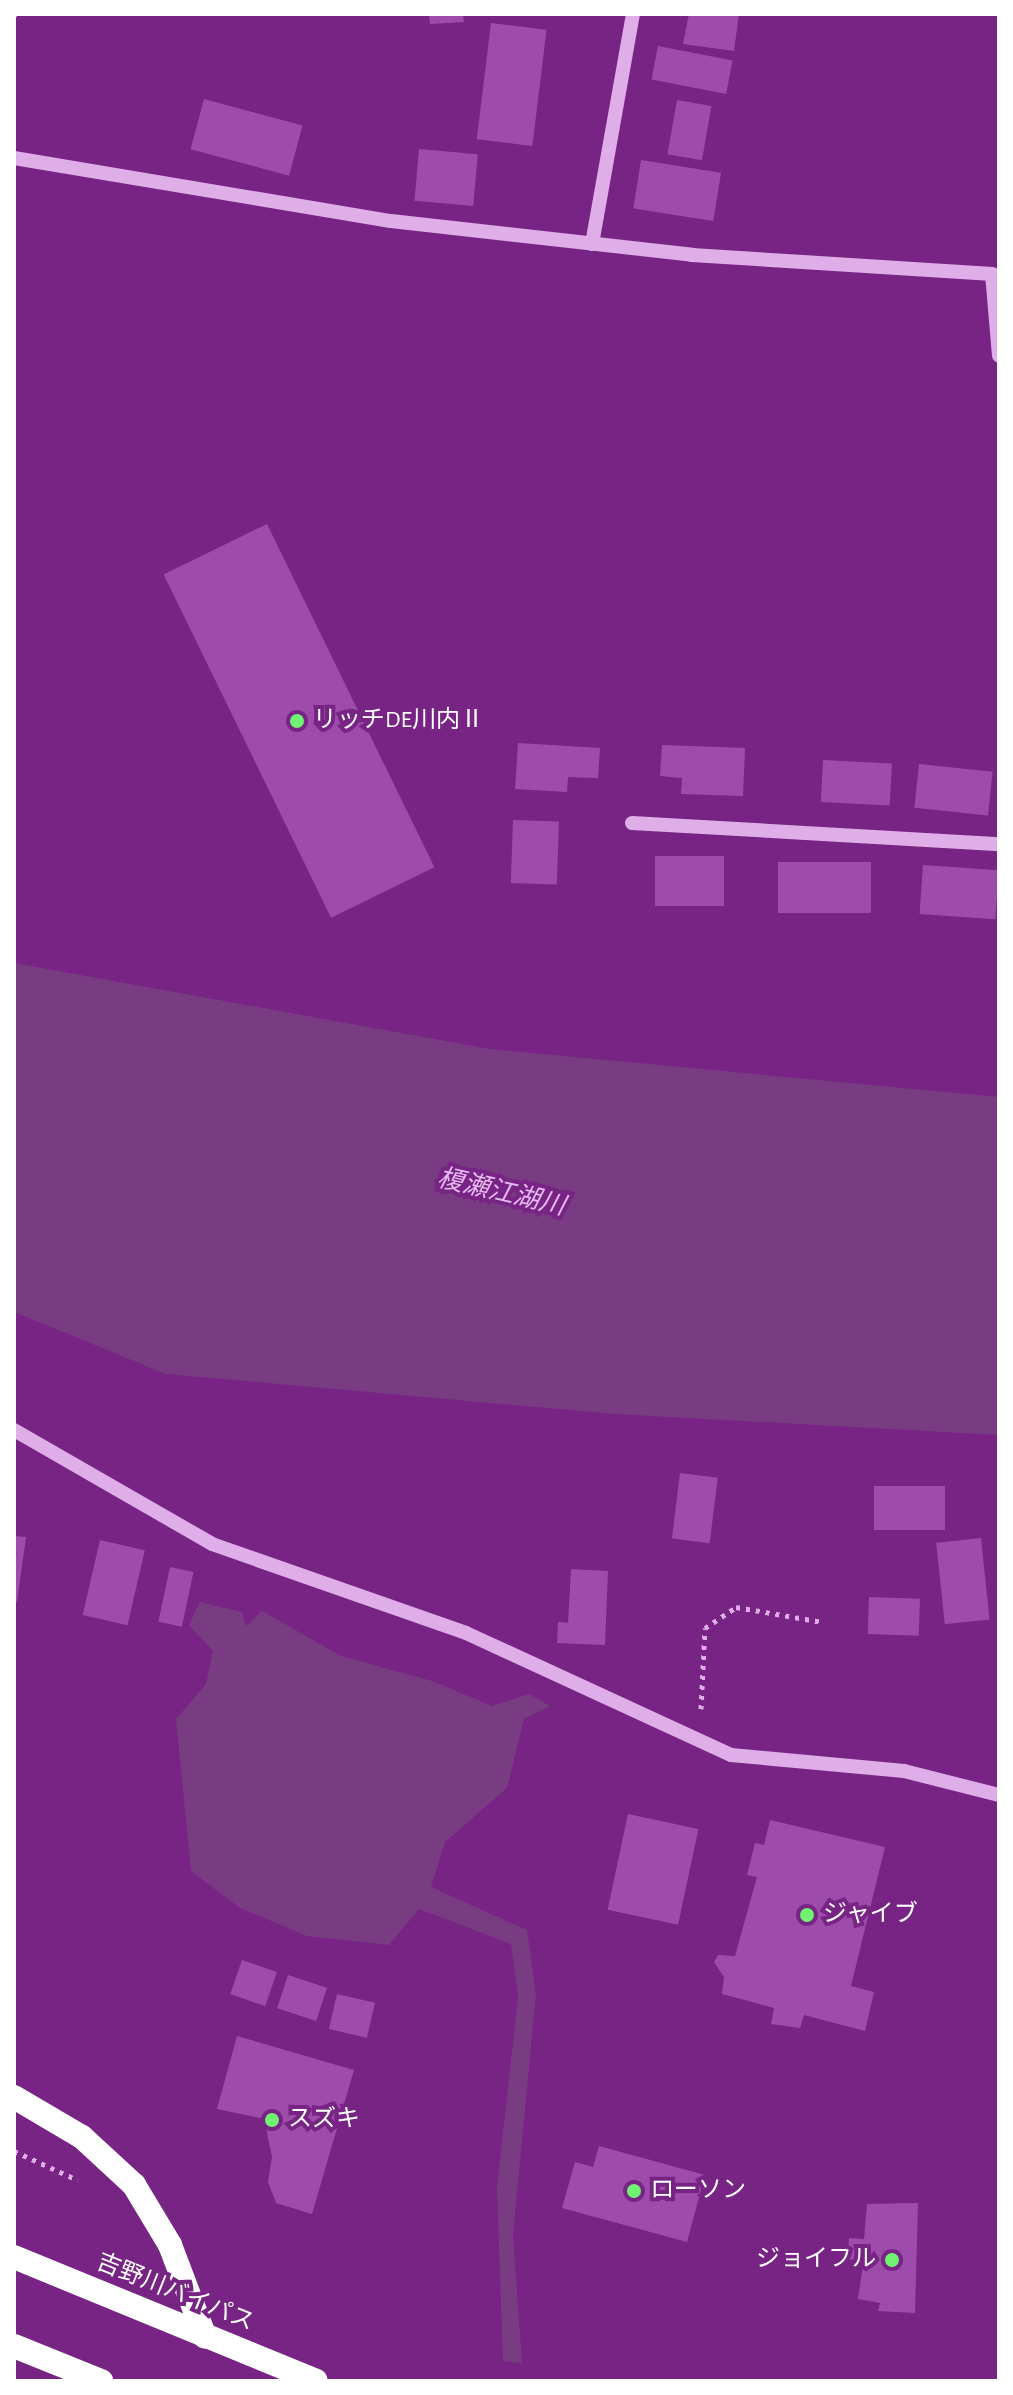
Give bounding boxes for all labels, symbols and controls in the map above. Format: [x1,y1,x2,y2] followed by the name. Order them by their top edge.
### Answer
[313,707,484,735] place label: リッチDE川内Ⅱ
[288,712,306,730] marker: リッチDE川内Ⅱ
[434,1163,568,1223] water label: 榎瀬江湖川
[823,1901,919,1929] place label: ジャイブ
[798,1906,816,1924] marker: ジャイブ
[288,2106,360,2134] place label: スズキ
[263,2111,281,2129] marker: スズキ
[650,2177,746,2205] place label: ローソン
[625,2182,643,2200] marker: ローソン
[756,2246,876,2274] place label: ジョイフル
[92,2248,258,2338] street label: 吉野川バイパス
[883,2251,901,2269] marker: ジョイフル

